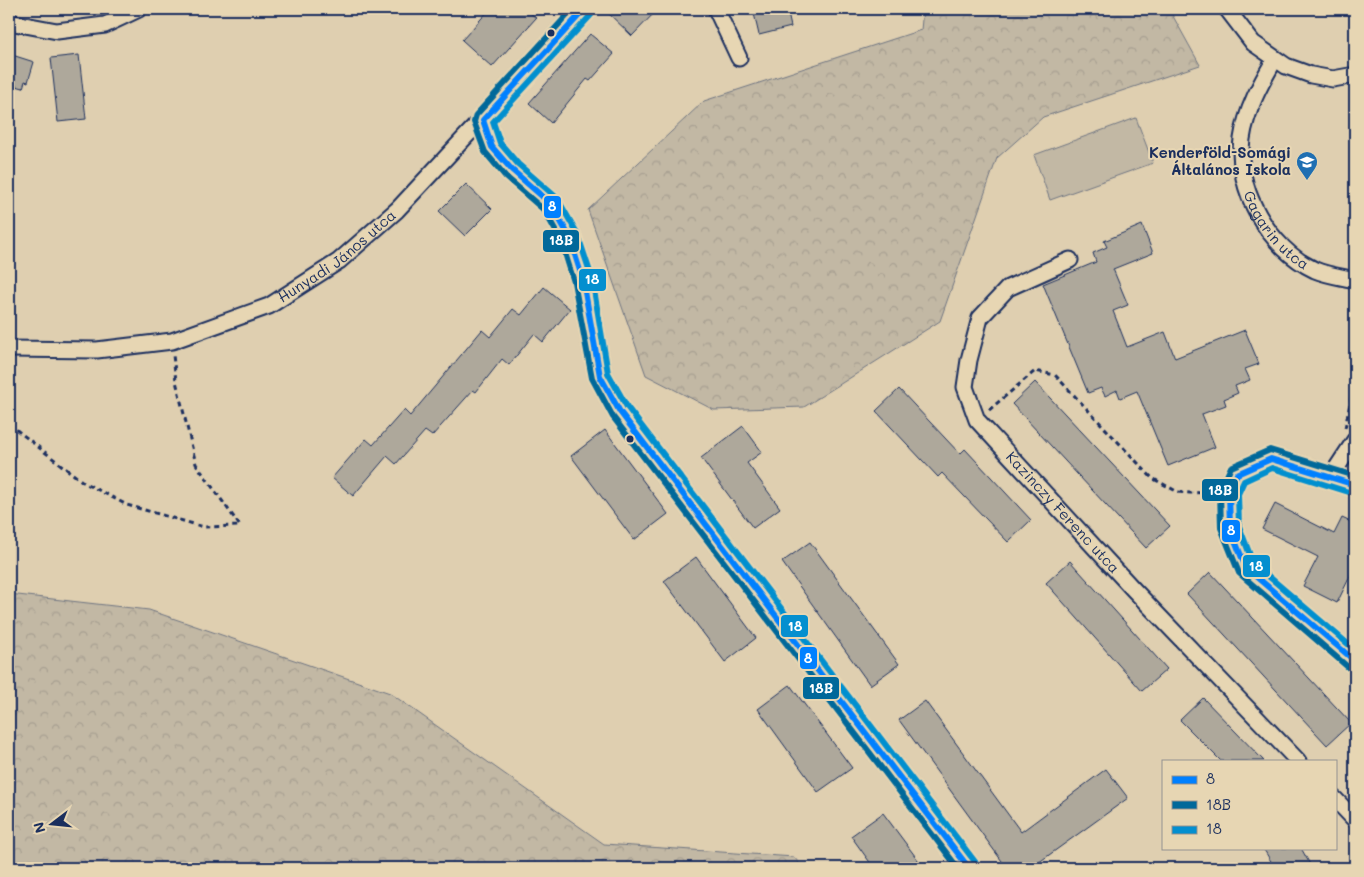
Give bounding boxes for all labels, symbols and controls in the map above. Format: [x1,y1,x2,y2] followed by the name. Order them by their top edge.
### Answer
[546,28,556,38] unlabelled marker
[1149,142,1291,179] place label: Kenderföld-Somági Általános Iskola
[1295,150,1319,181] school or university icon: Kenderföld-Somági Általános Iskola
[1240,188,1313,274] street label: Gagarin utca
[543,195,562,219] line badge: 8
[548,196,557,215] text: 8
[274,205,400,307] street label: Hunyadi János utca
[542,229,580,253] line badge: 18B
[549,230,573,249] text: 18B
[578,268,607,292] line badge: 18
[585,269,600,288] text: 18
[625,434,635,444] unlabelled marker
[1002,447,1125,577] street label: Kazinczy Ferenc utca
[1201,478,1239,502] line badge: 18B
[1208,480,1232,499] text: 18B
[1221,519,1241,543] line badge: 8
[1227,520,1236,539] text: 8
[1242,554,1271,578] line badge: 18
[1249,556,1264,575] text: 18
[780,614,809,638] line badge: 18
[788,616,803,635] text: 18
[799,646,818,670] line badge: 8
[804,648,813,667] text: 8
[802,676,840,700] line badge: 18B
[809,678,833,697] text: 18B
[1162,760,1336,850] legend
[1206,768,1215,788] text: 8
[1206,794,1231,814] text: 18B
[28,800,78,850] north arrow
[1206,818,1222,838] text: 18
[28,820,50,835] text: N

